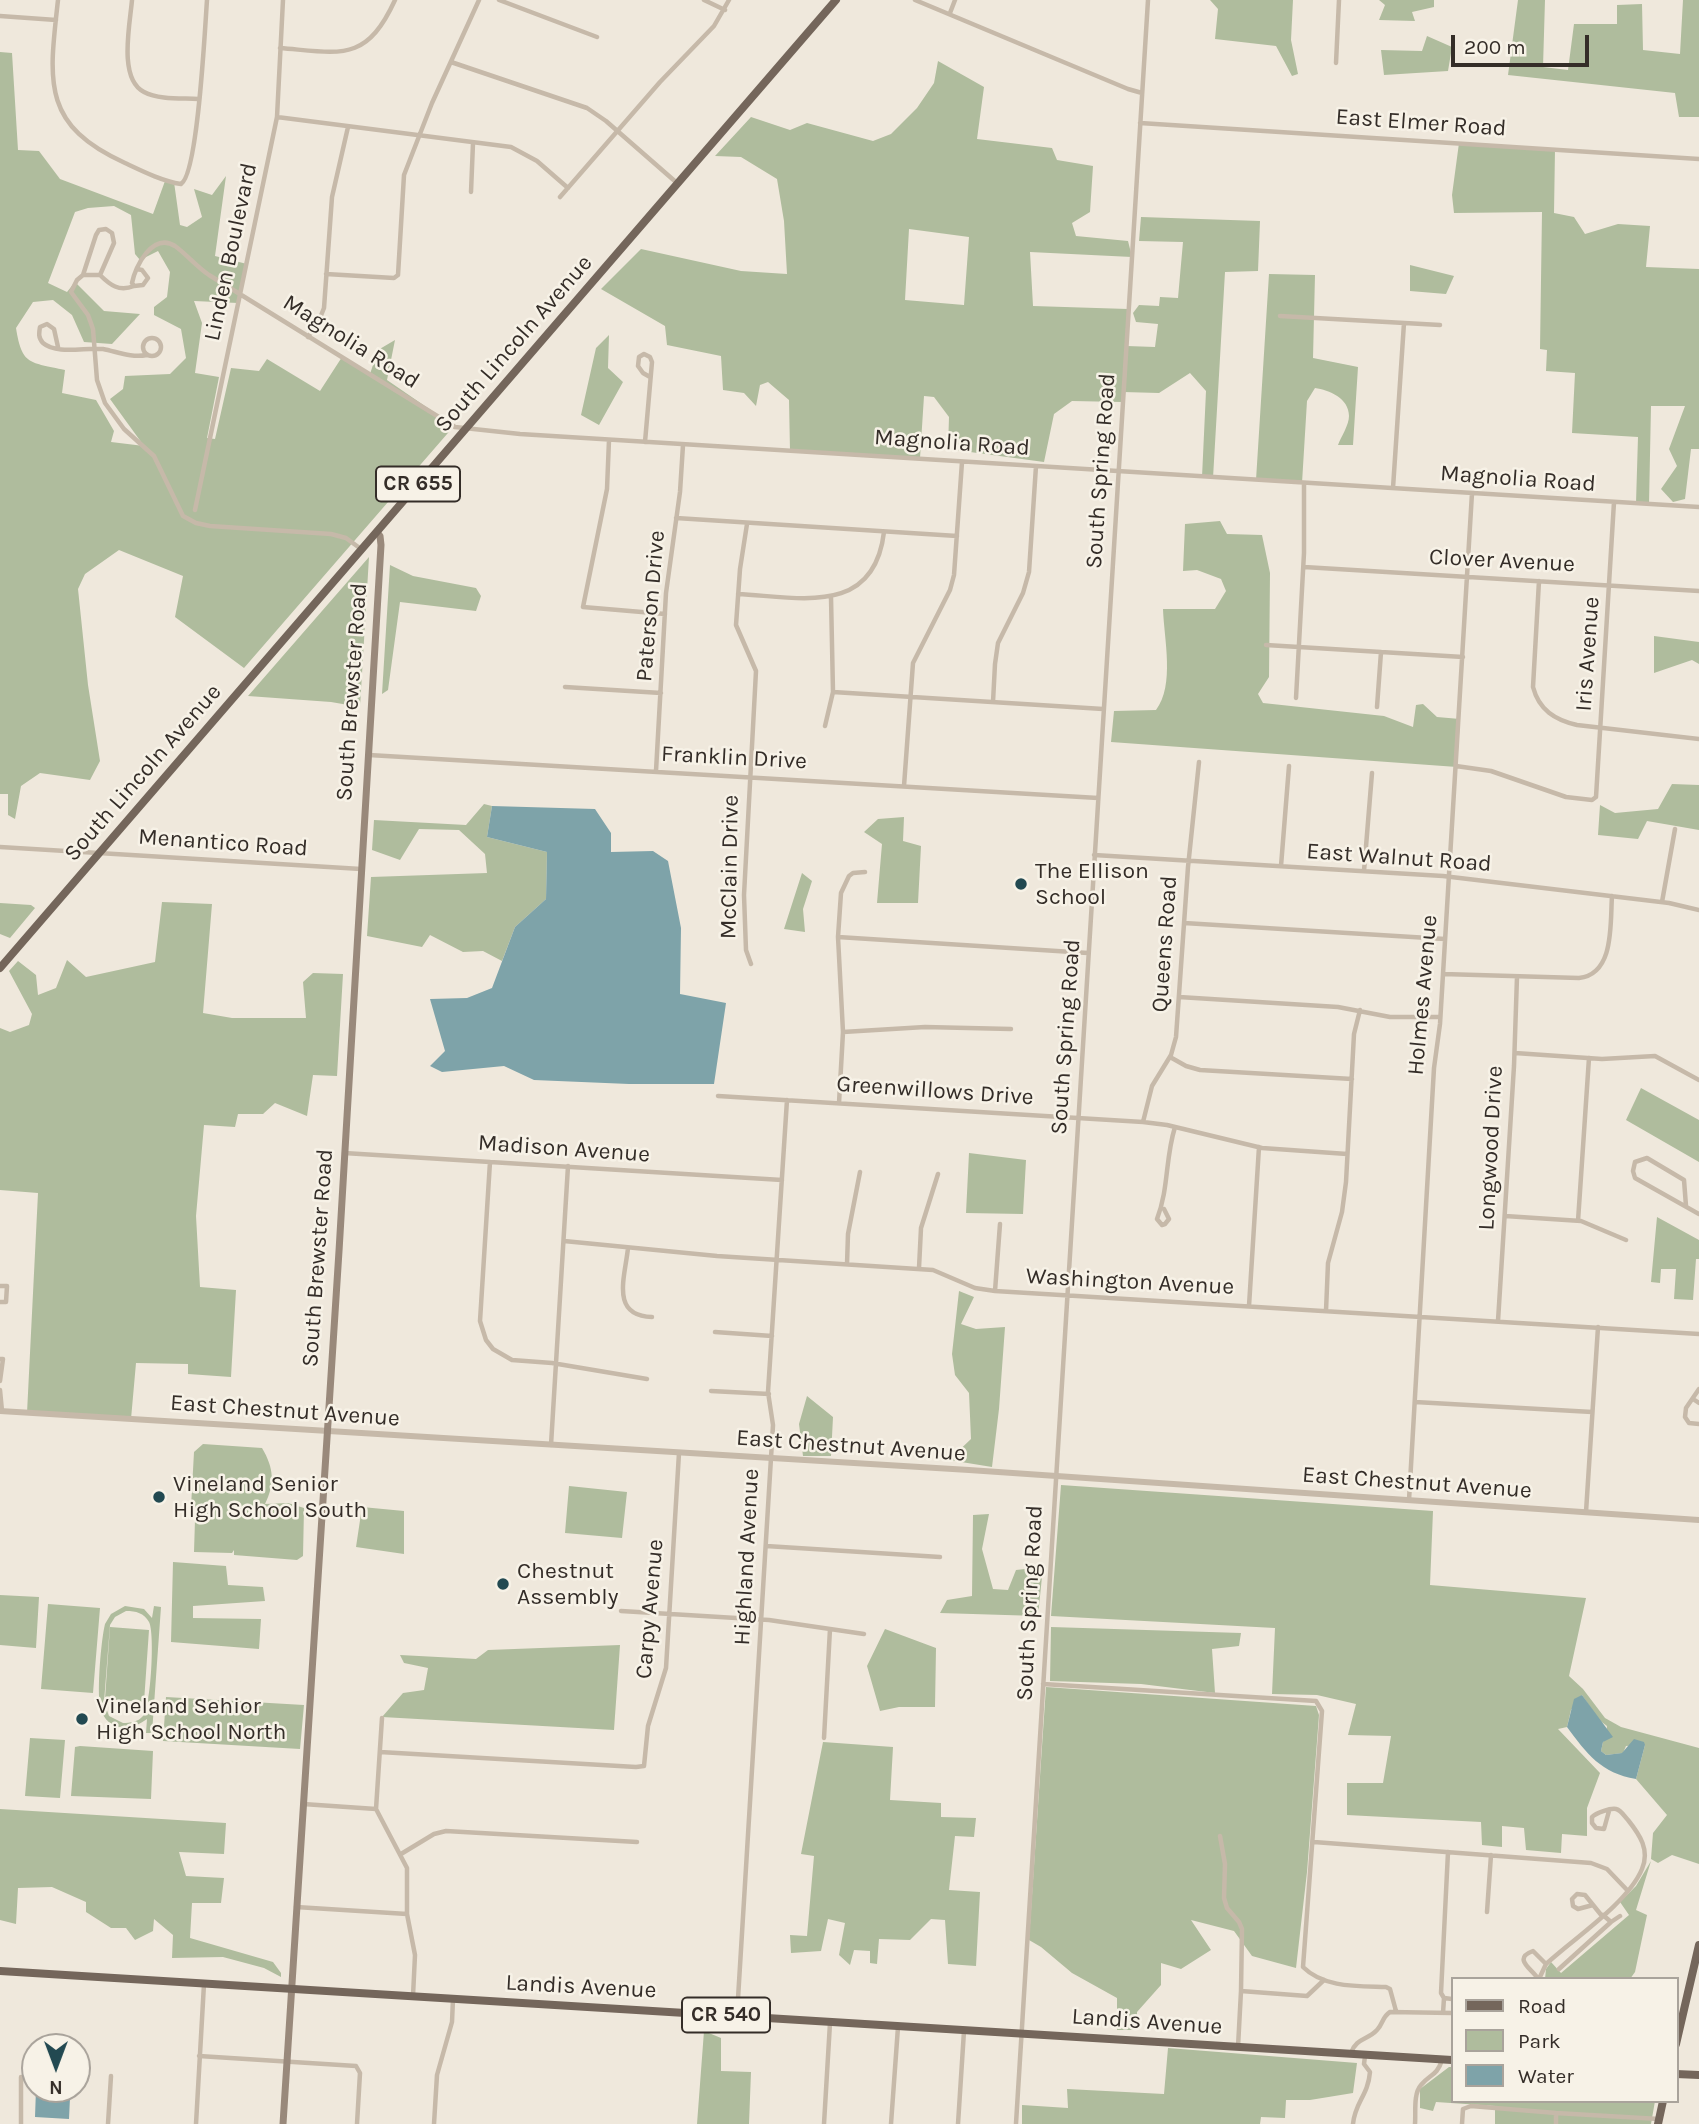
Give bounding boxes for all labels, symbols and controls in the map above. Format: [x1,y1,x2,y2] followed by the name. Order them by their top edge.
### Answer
[1454,21,1592,65] scale bar
[1464,35,1526,59] text: 200 m
[1335,103,1507,143] street label: East Elmer Road
[199,160,263,344] street label: Linden Boulevard
[430,250,598,438] street label: South Lincoln Avenue
[278,289,424,395] street label: Magnolia Road
[1080,372,1122,570] street label: South Spring Road
[873,424,1031,462] street label: Magnolia Road
[1439,460,1597,498] street label: Magnolia Road
[376,466,460,502] road number: CR 655
[631,529,671,683] street label: Paterson Drive
[1428,543,1576,579] street label: Clover Avenue
[331,582,373,802] street label: South Brewster Road
[1570,596,1606,712] street label: Iris Avenue
[59,679,227,867] street label: South Lincoln Avenue
[660,740,808,776] street label: Franklin Drive
[715,795,745,939] street label: McClain Drive
[137,823,309,863] street label: Menantico Road
[1305,838,1493,878] street label: East Walnut Road
[1035,857,1149,911] place label: The Ellison School
[1146,875,1184,1013] street label: Queens Road
[1013,876,1029,892] marker: The Ellison School
[1402,914,1444,1076] street label: Holmes Avenue
[1045,938,1087,1136] street label: South Spring Road
[1473,1065,1509,1231] street label: Longwood Drive
[836,1070,1034,1112] street label: Greenwillows Drive
[477,1129,651,1169] street label: Madison Avenue
[297,1148,339,1368] street label: South Brewster Road
[1025,1263,1235,1301] street label: Washington Avenue
[169,1389,401,1433] street label: East Chestnut Avenue
[735,1424,967,1468] street label: East Chestnut Avenue
[1301,1461,1533,1505] street label: East Chestnut Avenue
[729,1468,765,1646] street label: Highland Avenue
[173,1470,367,1524] place label: Vineland Senior High School South
[151,1489,167,1505] marker: Vineland Senior High School South
[1011,1504,1049,1702] street label: South Spring Road
[630,1538,670,1680] street label: Carpy Avenue
[517,1557,618,1611] place label: Chestnut Assembly
[495,1576,511,1592] marker: Chestnut Assembly
[96,1692,286,1746] place label: Vineland Sehior High School North
[74,1711,90,1727] marker: Vineland Sehior High School North
[505,1969,657,2005] street label: Landis Avenue
[1450,1977,1678,2103] legend
[1518,1994,1566,2018] text: Road
[682,1997,770,2032] road number: CR 540
[1071,2003,1223,2041] street label: Landis Avenue
[1518,2029,1561,2053] text: Park
[21,2033,91,2103] north arrow
[1518,2064,1574,2088] text: Water
[49,2076,63,2098] text: N

